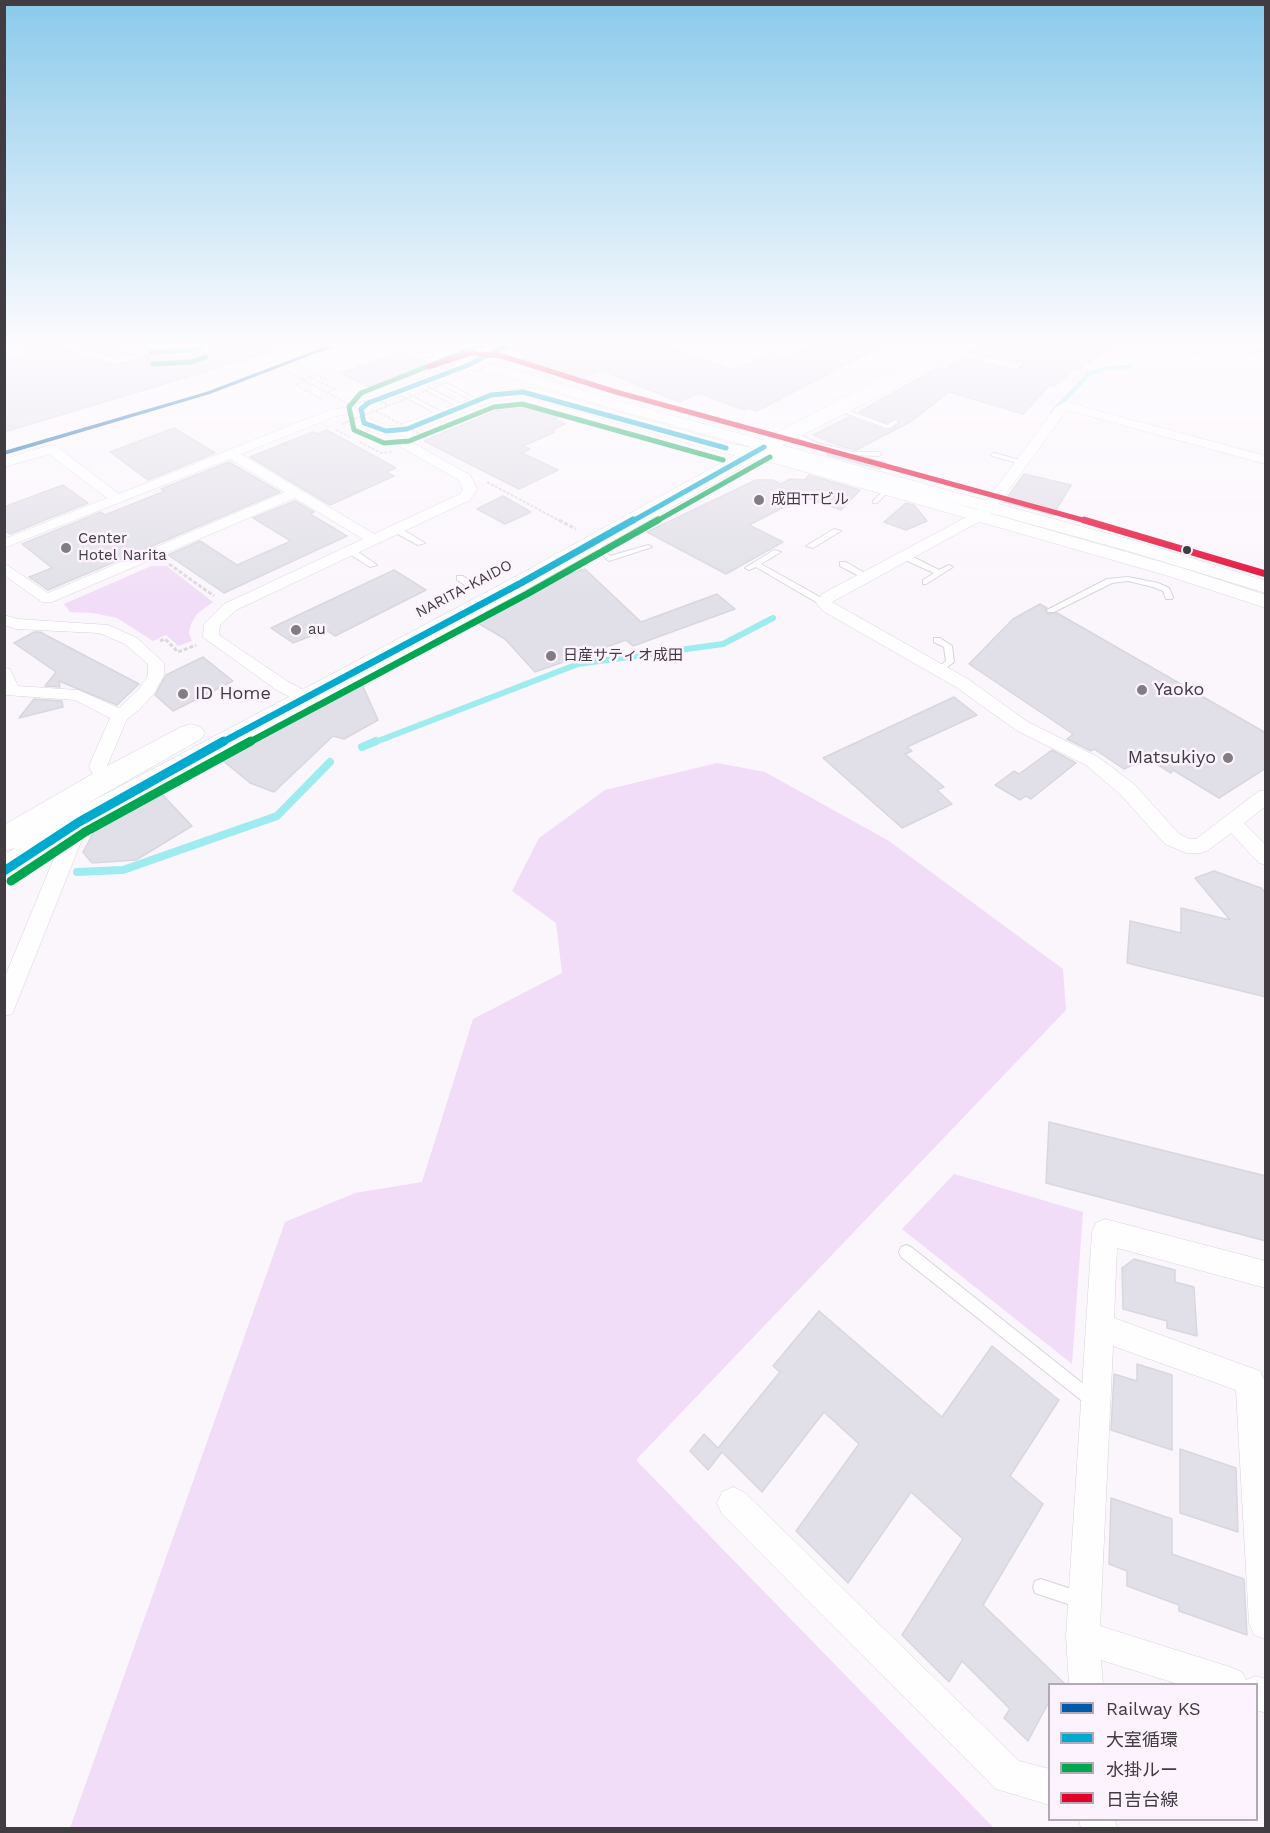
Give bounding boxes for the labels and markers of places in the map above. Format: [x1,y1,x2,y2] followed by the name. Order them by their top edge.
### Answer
[771,491,849,509] place label: 成田TTビル
[752,493,766,507] marker: 成田TTビル
[78,530,167,565] place label: Center Hotel Narita
[59,541,73,555] marker: Center Hotel Narita
[1181,544,1193,556] unlabelled marker
[308,621,326,639] place label: au
[289,623,303,637] marker: au
[563,647,683,665] place label: 日産サティオ成田
[544,649,558,663] marker: 日産サティオ成田
[1154,679,1204,701] place label: Yaoko
[195,683,271,705] place label: ID Home
[1135,683,1149,697] marker: Yaoko
[176,687,190,701] marker: ID Home
[1128,747,1216,769] place label: Matsukiyo
[1221,751,1235,765] marker: Matsukiyo

